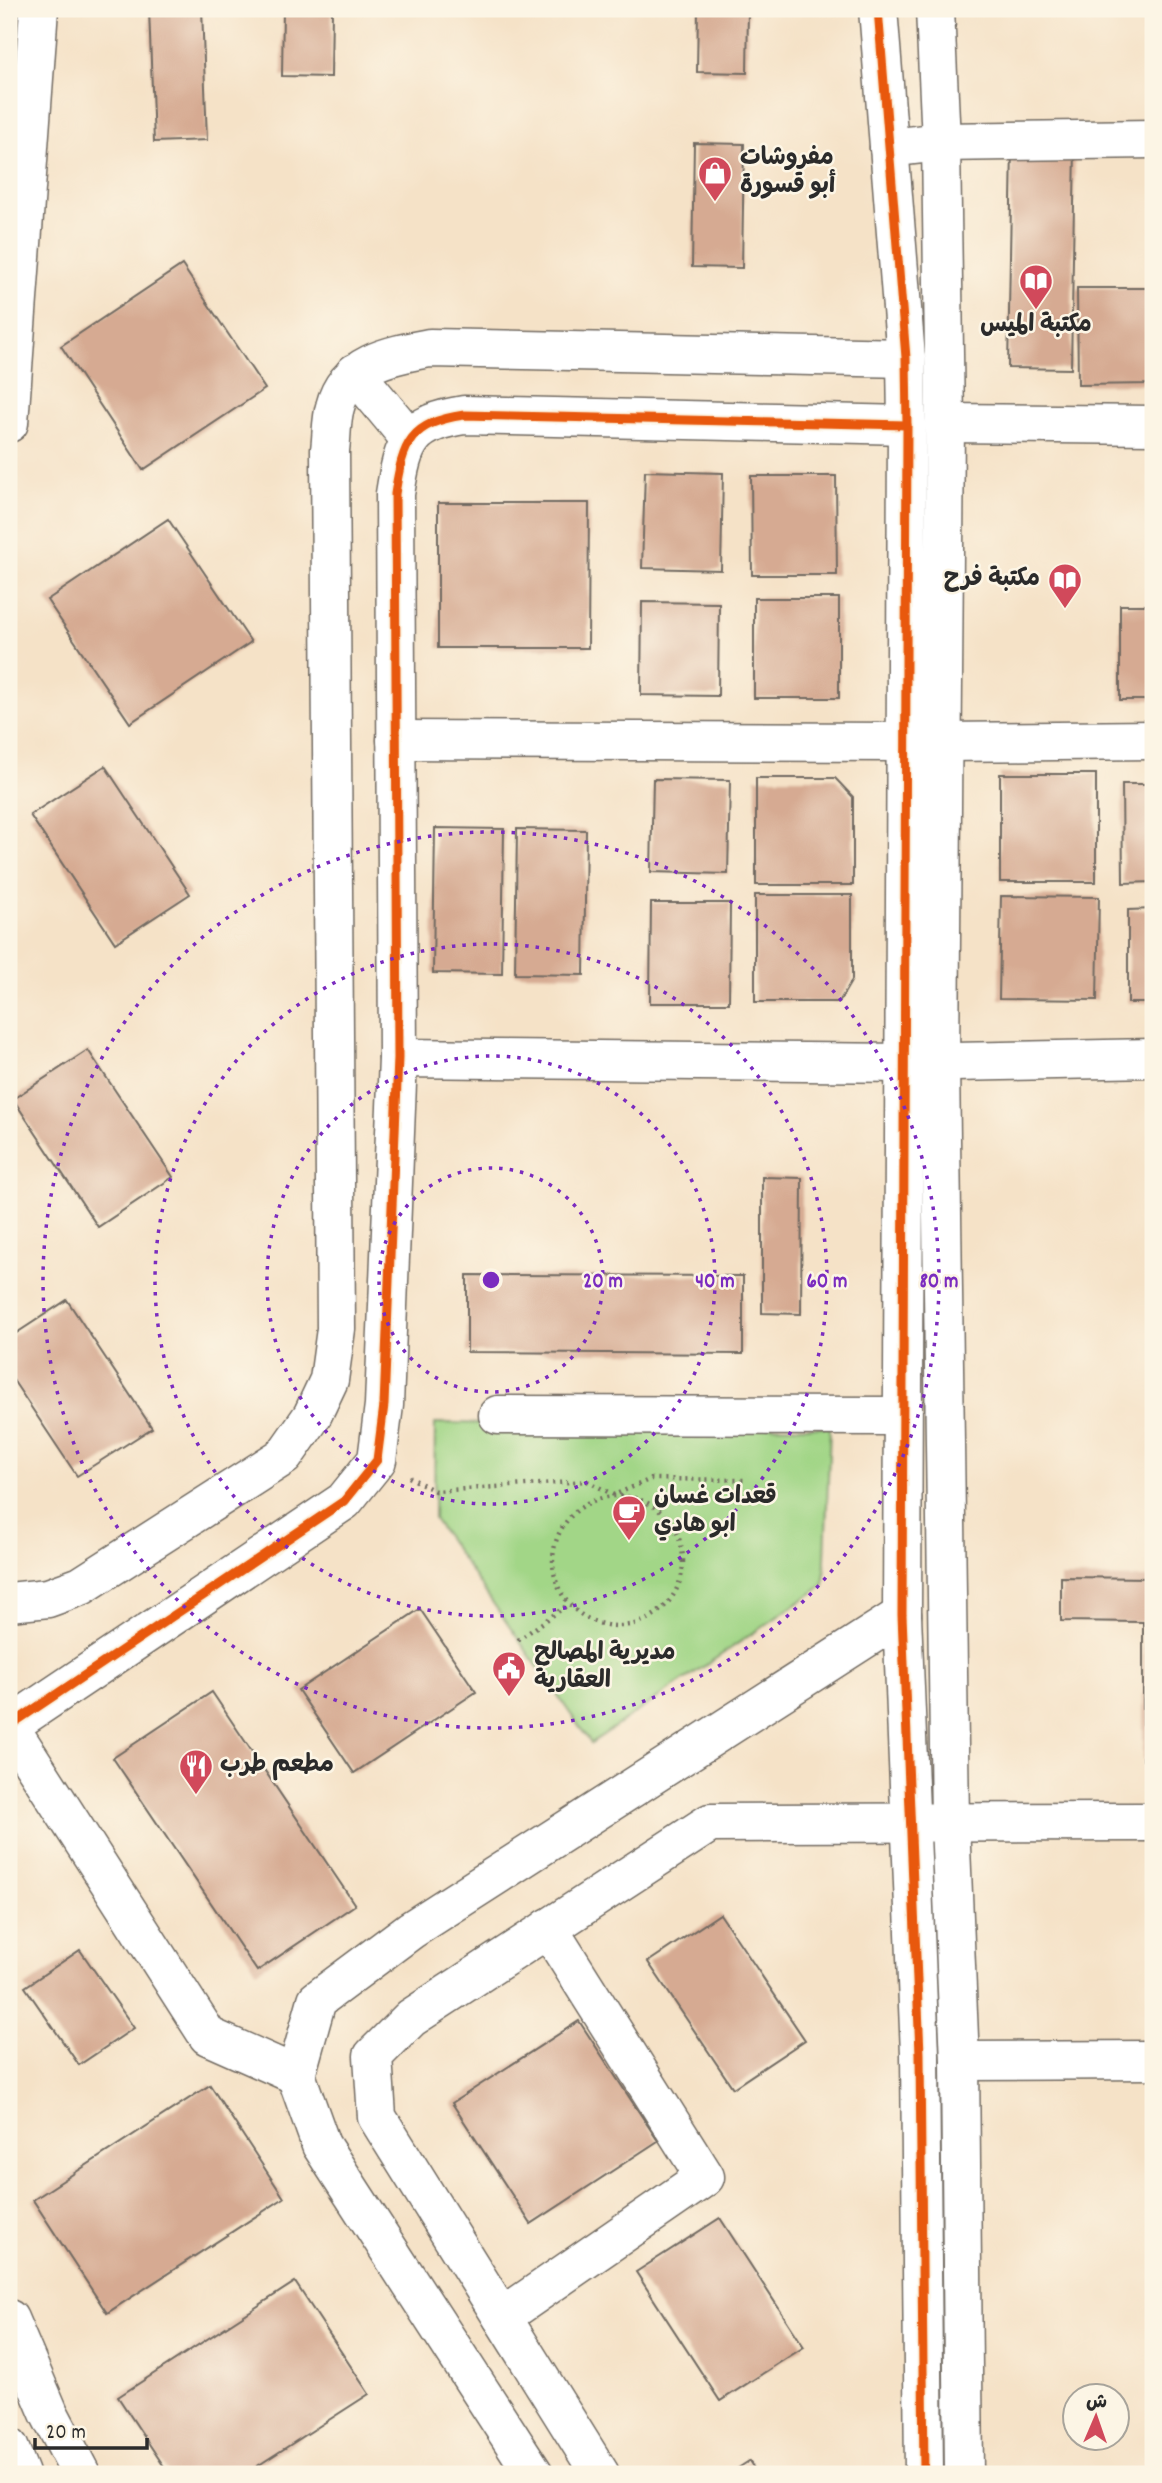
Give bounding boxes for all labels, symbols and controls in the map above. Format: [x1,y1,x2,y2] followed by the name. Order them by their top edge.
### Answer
[740,142,836,204] place label: مفروشات أبو قسورة
[696,154,734,203] shop icon: مفروشات أبو قسورة
[1017,262,1055,311] library icon: مكتبة الميس
[980,309,1092,343] place label: مكتبة الميس
[1046,561,1084,610] library icon: مكتبة فرح
[944,563,1040,597] place label: مكتبة فرح
[479,1268,503,1292] centre of rings
[583,1268,623,1298] text: 20 m
[695,1268,735,1298] text: 40 m
[807,1268,847,1298] text: 60 m
[919,1268,959,1298] text: 80 m
[654,1481,777,1543] place label: قعدات غسان ابو هادي
[610,1493,648,1542] cafe icon: قعدات غسان ابو هادي
[534,1637,675,1699] place label: مديرية المصالح العقارية
[490,1649,528,1698] public building icon: مديرية المصالح العقارية
[177,1747,215,1796] restaurant icon: مطعم طرب
[220,1749,334,1783] place label: مطعم طرب
[1060,2382,1130,2452] north arrow
[1086,2390,1107,2417] text: ش
[35,2406,147,2450] scale bar
[46,2419,86,2449] text: 20 m

